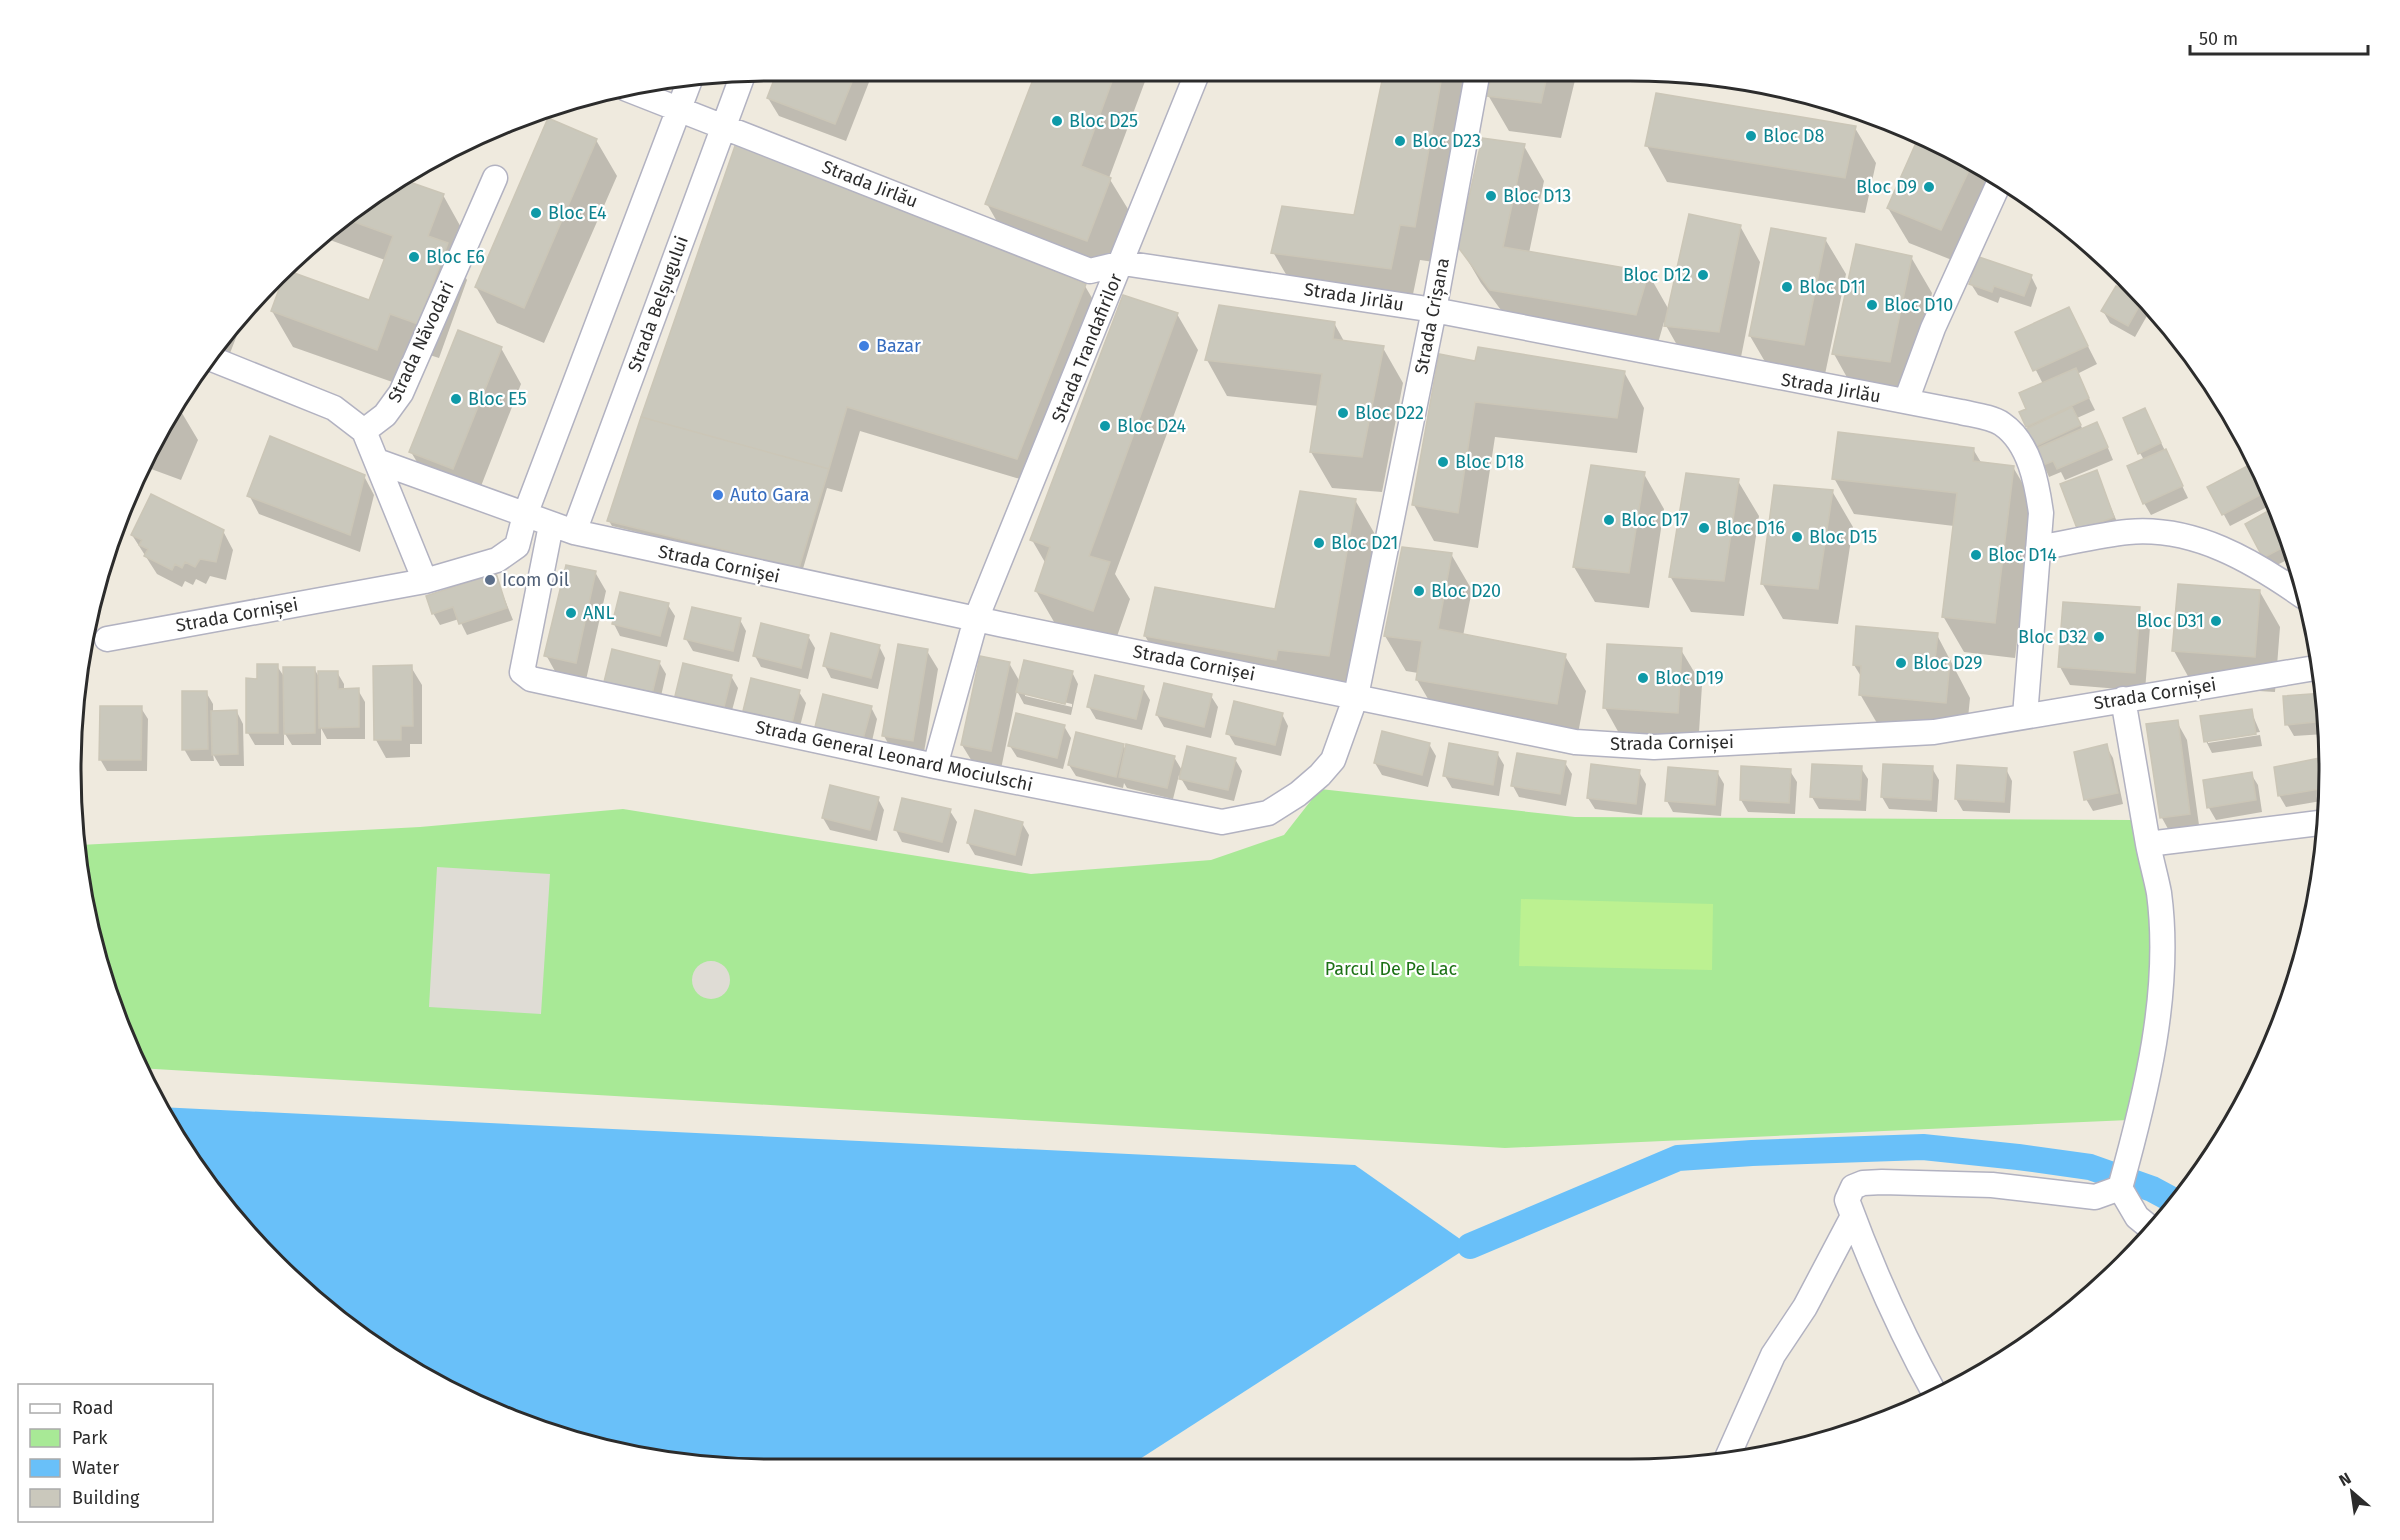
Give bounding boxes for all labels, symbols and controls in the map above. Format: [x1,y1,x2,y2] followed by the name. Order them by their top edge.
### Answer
[2190,18,2368,56] scale bar
[2199,28,2238,50] text: 50 m
[1069,110,1138,132] place label: Bloc D25
[1050,114,1064,128] marker: Bloc D25
[1763,125,1825,147] place label: Bloc D8
[1744,129,1758,143] marker: Bloc D8
[1412,130,1481,152] place label: Bloc D23
[1393,134,1407,148] marker: Bloc D23
[819,156,921,212] street label: Strada Jirlău
[1856,176,1917,198] place label: Bloc D9
[1922,180,1936,194] marker: Bloc D9
[1503,185,1571,207] place label: Bloc D13
[1484,189,1498,203] marker: Bloc D13
[548,202,607,224] place label: Bloc E4
[529,206,543,220] marker: Bloc E4
[623,233,694,375] street label: Strada Belșugului
[426,246,485,268] place label: Bloc E6
[407,250,421,264] marker: Bloc E6
[1410,256,1455,376] street label: Strada Crișana
[1623,264,1691,286] place label: Bloc D12
[1696,268,1710,282] marker: Bloc D12
[1047,270,1127,426] street label: Strada Trandafirilor
[1799,276,1866,298] place label: Bloc D11
[383,278,459,406] street label: Strada Năvodari
[1303,278,1405,316] street label: Strada Jirlău
[1780,280,1794,294] marker: Bloc D11
[1884,294,1953,316] place label: Bloc D10
[1865,298,1879,312] marker: Bloc D10
[876,335,921,357] place label: Bazar
[857,339,871,353] marker: Bazar
[1779,368,1883,408] street label: Strada Jirlău
[468,388,527,410] place label: Bloc E5
[449,392,463,406] marker: Bloc E5
[1355,402,1424,424] place label: Bloc D22
[1336,406,1350,420] marker: Bloc D22
[1117,415,1187,437] place label: Bloc D24
[1098,419,1112,433] marker: Bloc D24
[1455,451,1524,473] place label: Bloc D18
[1436,455,1450,469] marker: Bloc D18
[730,484,810,506] place label: Auto Gara
[711,488,725,502] marker: Auto Gara
[1621,509,1688,531] place label: Bloc D17
[1602,513,1616,527] marker: Bloc D17
[1716,517,1785,539] place label: Bloc D16
[1697,521,1711,535] marker: Bloc D16
[1809,526,1877,548] place label: Bloc D15
[1790,530,1804,544] marker: Bloc D15
[1331,532,1398,554] place label: Bloc D21
[1312,536,1326,550] marker: Bloc D21
[656,540,782,589] street label: Strada Cornișei
[1988,544,2057,566] place label: Bloc D14
[1969,548,1983,562] marker: Bloc D14
[502,569,569,591] place label: Icom Oil
[483,573,497,587] marker: Icom Oil
[1431,580,1501,602] place label: Bloc D20
[1412,584,1426,598] marker: Bloc D20
[174,593,300,638] street label: Strada Cornișei
[583,602,615,624] place label: ANL
[564,606,578,620] marker: ANL
[2136,610,2204,632] place label: Bloc D31
[2209,614,2223,628] marker: Bloc D31
[2018,626,2087,648] place label: Bloc D32
[2092,630,2106,644] marker: Bloc D32
[1131,640,1257,687] street label: Strada Cornișei
[1913,652,1982,674] place label: Bloc D29
[1894,656,1908,670] marker: Bloc D29
[1655,667,1724,689] place label: Bloc D19
[1636,671,1650,685] marker: Bloc D19
[2092,673,2218,716] street label: Strada Cornișei
[753,716,1035,796] street label: Strada General Leonard Mociulschi
[1610,731,1734,756] street label: Strada Cornișei
[1325,958,1458,980] park label: Parcul De Pe Lac
[18,1384,213,1522] legend
[72,1397,114,1419] text: Road
[72,1427,108,1449] text: Park
[72,1457,119,1479] text: Water
[2322,1462,2382,1522] north arrow
[2336,1468,2354,1490] text: N
[72,1487,140,1509] text: Building

